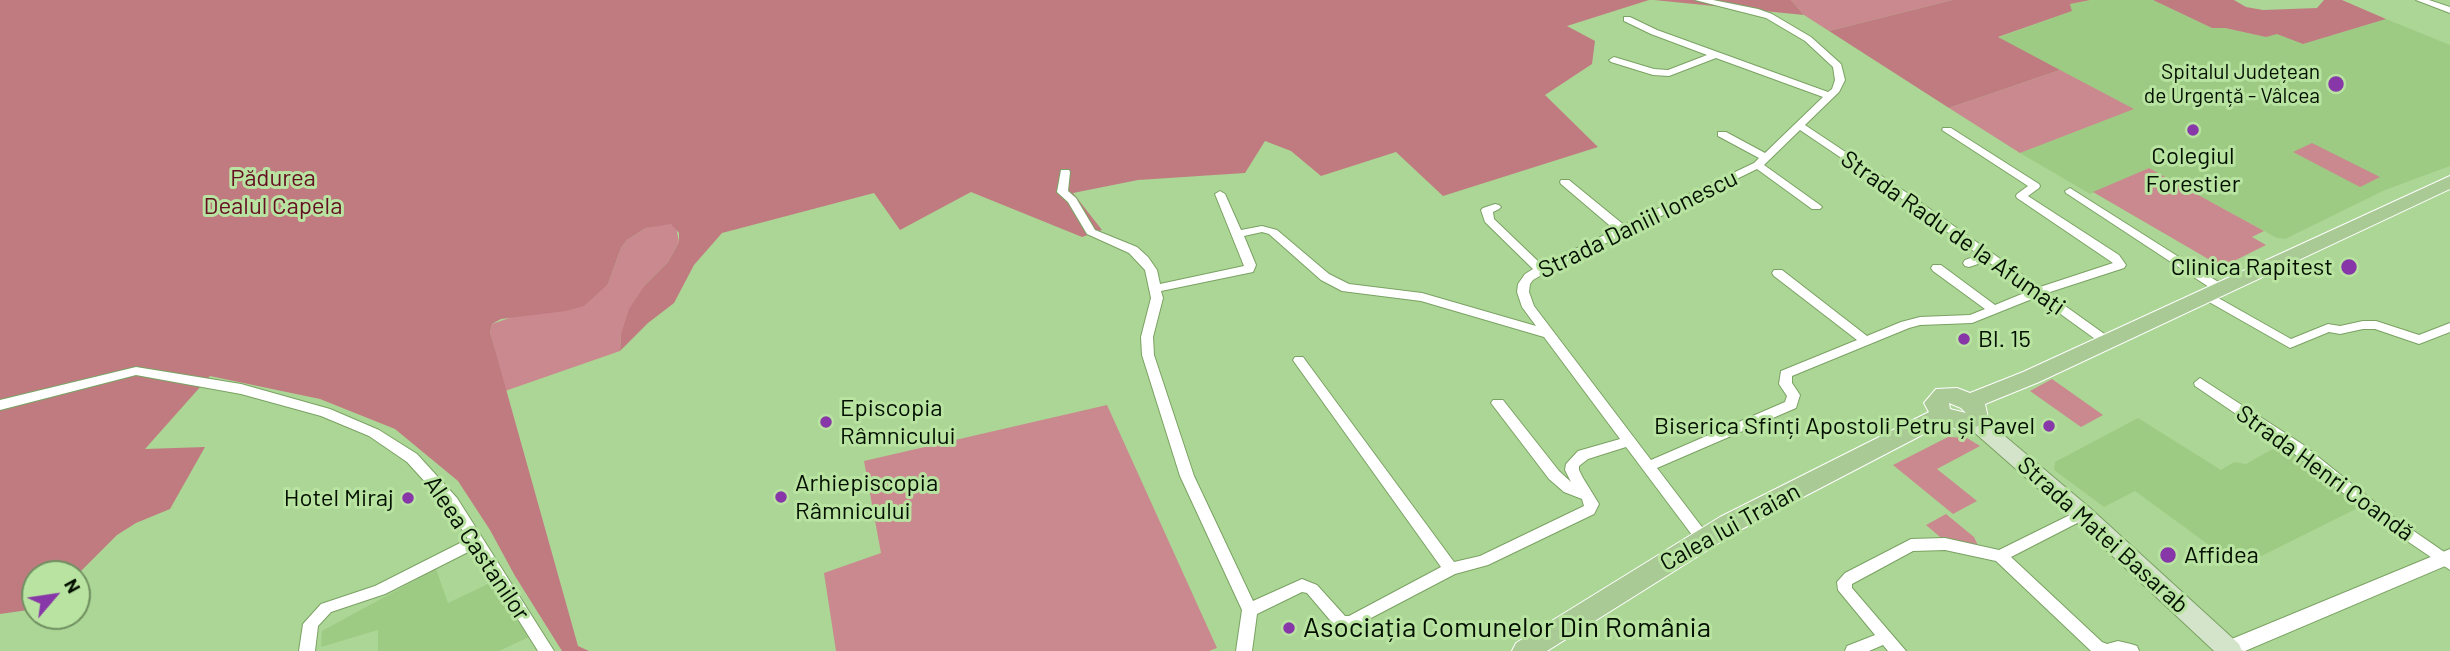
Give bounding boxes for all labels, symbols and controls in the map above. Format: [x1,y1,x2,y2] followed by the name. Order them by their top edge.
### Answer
[2144,59,2320,109] place label: Spitalul Județean de Urgență - Vâlcea
[2326,74,2346,94] marker: Spitalul Județean de Urgență - Vâlcea
[2185,122,2201,138] marker: Colegiul Forestier
[2146,142,2240,198] place label: Colegiul Forestier
[1835,145,2071,321] street label: Strada Radu de la Afumați
[1534,163,1742,285] street label: Strada Daniil Ionescu
[204,164,342,220] park label: Pădurea Dealul Capela
[2171,253,2333,281] place label: Clinica Rapitest
[2339,257,2359,277] marker: Clinica Rapitest
[1978,325,2031,353] place label: Bl. 15
[1956,331,1972,347] marker: Bl. 15
[840,394,956,450] place label: Episcopia Râmnicului
[2230,399,2420,547] street label: Strada Henri Coandă
[1654,412,2035,440] place label: Biserica Sfinți Apostoli Petru și Pavel
[818,414,834,430] marker: Episcopia Râmnicului
[2041,418,2057,434] marker: Biserica Sfinți Apostoli Petru și Pavel
[2011,451,2195,619] street label: Strada Matei Basarab
[795,469,938,525] place label: Arhiepiscopia Râmnicului
[418,470,536,626] street label: Aleea Castanilor
[1655,477,1805,577] street label: Calea lui Traian
[284,484,394,512] place label: Hotel Miraj
[773,489,789,505] marker: Arhiepiscopia Râmnicului
[400,490,416,506] marker: Hotel Miraj
[2184,541,2259,569] place label: Affidea
[2158,545,2178,565] marker: Affidea
[21,560,91,630] north arrow
[60,574,86,597] text: N
[1303,611,1711,645] place label: Asociația Comunelor Din România
[1281,620,1297,636] marker: Asociația Comunelor Din România

